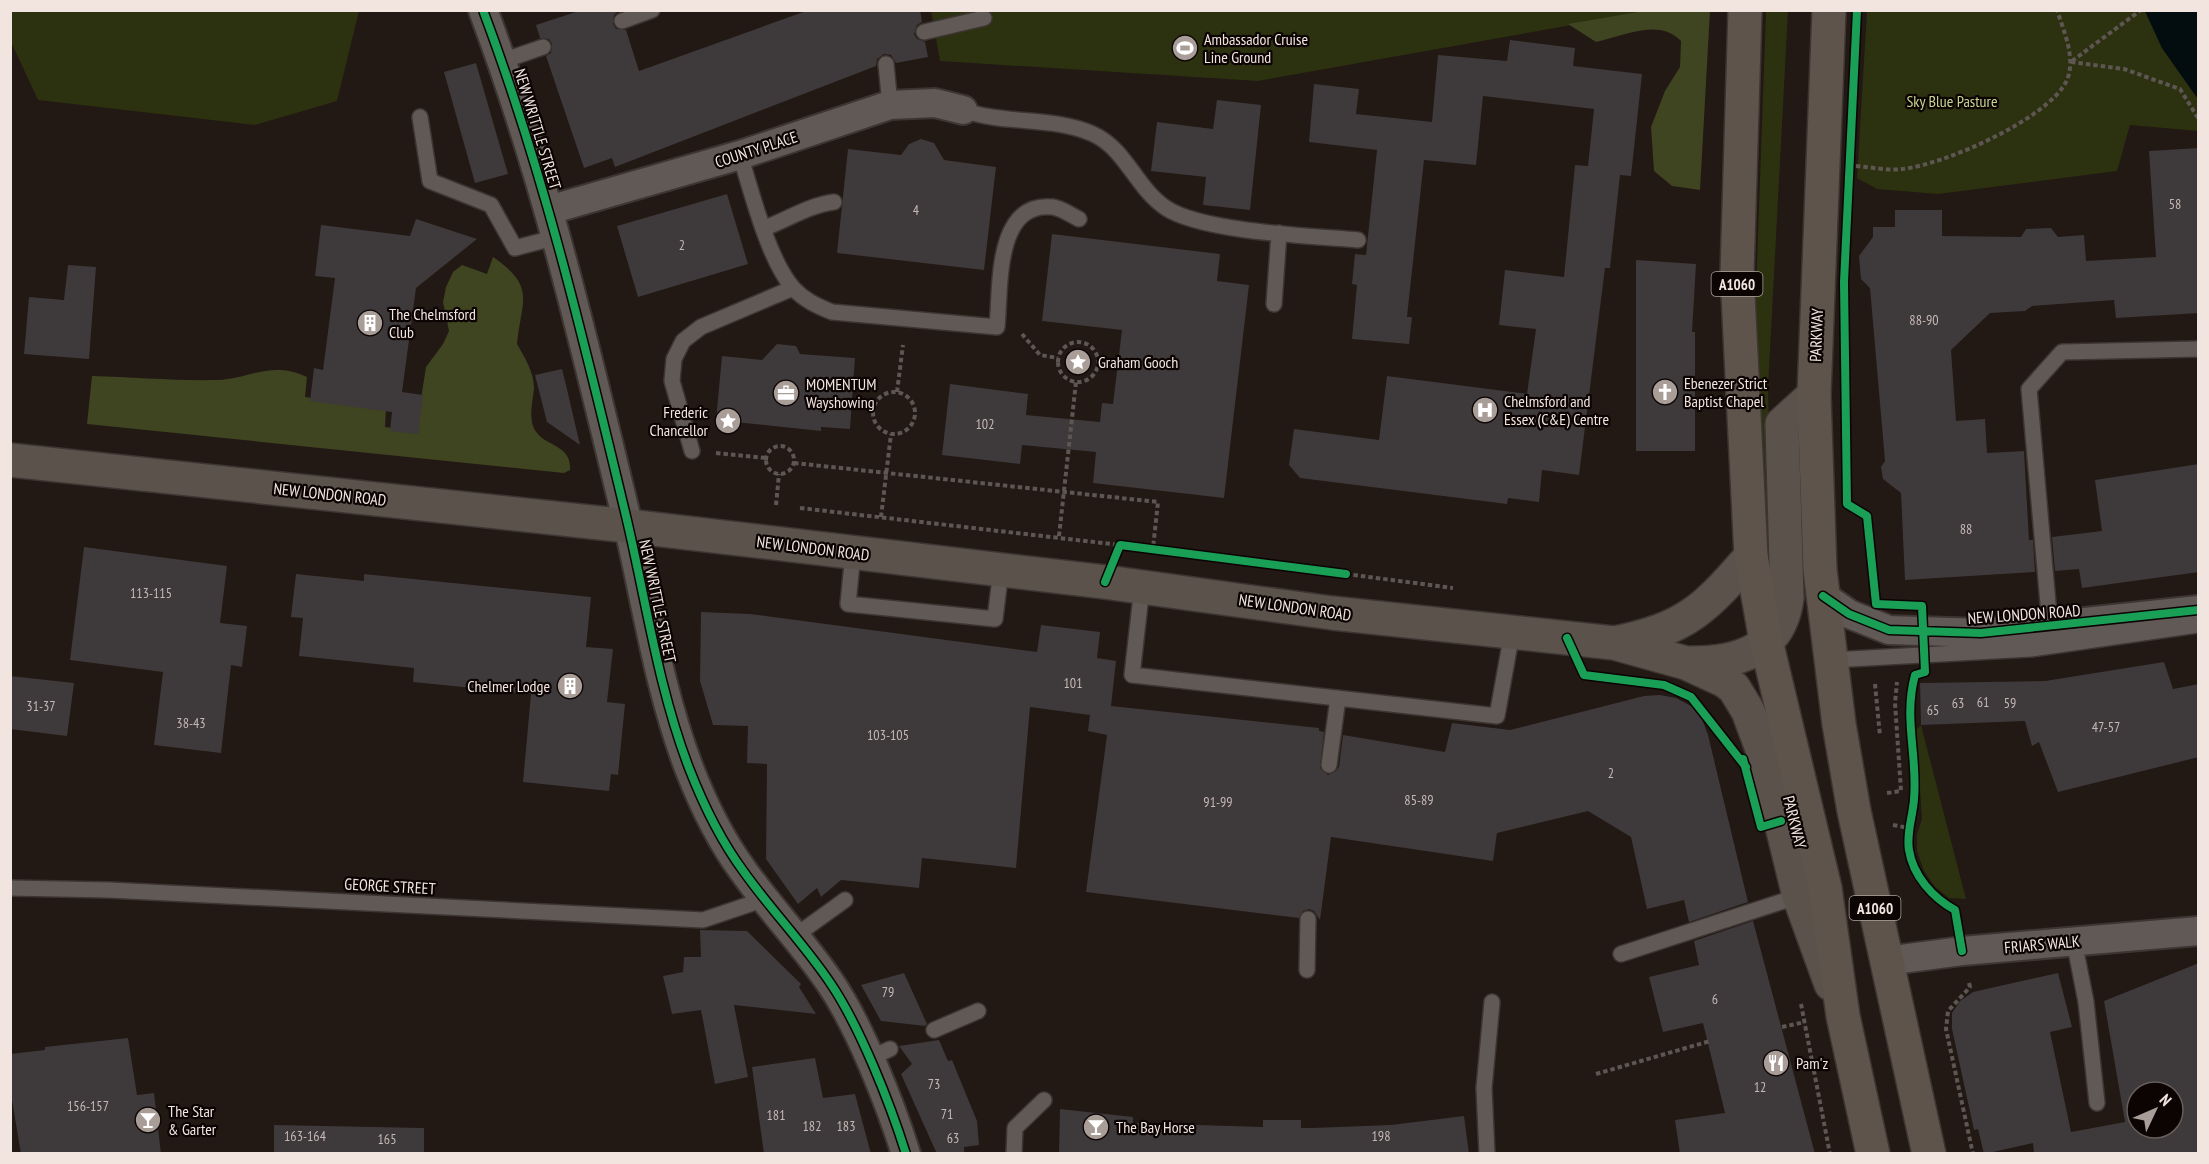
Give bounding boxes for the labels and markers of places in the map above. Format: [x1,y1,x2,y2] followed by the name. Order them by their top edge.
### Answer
[1204,29,1308,67] place label: Ambassador Cruise Line Ground
[1170,33,1200,63] sports icon: Ambassador Cruise Line Ground
[389,304,476,342] place label: The Chelmsford Club
[355,308,385,338] building icon: The Chelmsford Club
[1063,347,1093,377] place icon: Graham Gooch
[1098,352,1178,372] place label: Graham Gooch
[1684,373,1768,411] place label: Ebenezer Strict Baptist Chapel
[806,374,876,412] place label: MOMENTUM Wayshowing
[1650,377,1680,407] church icon: Ebenezer Strict Baptist Chapel
[771,378,801,408] office icon: MOMENTUM Wayshowing
[1504,391,1609,429] place label: Chelmsford and Essex (C&E) Centre
[1470,395,1500,425] hospital icon: Chelmsford and Essex (C&E) Centre
[649,402,709,440] place label: Frederic Chancellor
[713,406,743,436] place icon: Frederic Chancellor
[555,671,585,701] building icon: Chelmer Lodge
[467,676,550,696] place label: Chelmer Lodge
[1761,1048,1791,1078] restaurant icon: Pam'z
[1796,1053,1828,1073] place label: Pam'z
[168,1101,217,1139] place label: The Star & Garter
[133,1105,163,1135] bar icon: The Star & Garter
[1081,1112,1111,1142] bar icon: The Bay Horse
[1116,1117,1195,1137] place label: The Bay Horse

